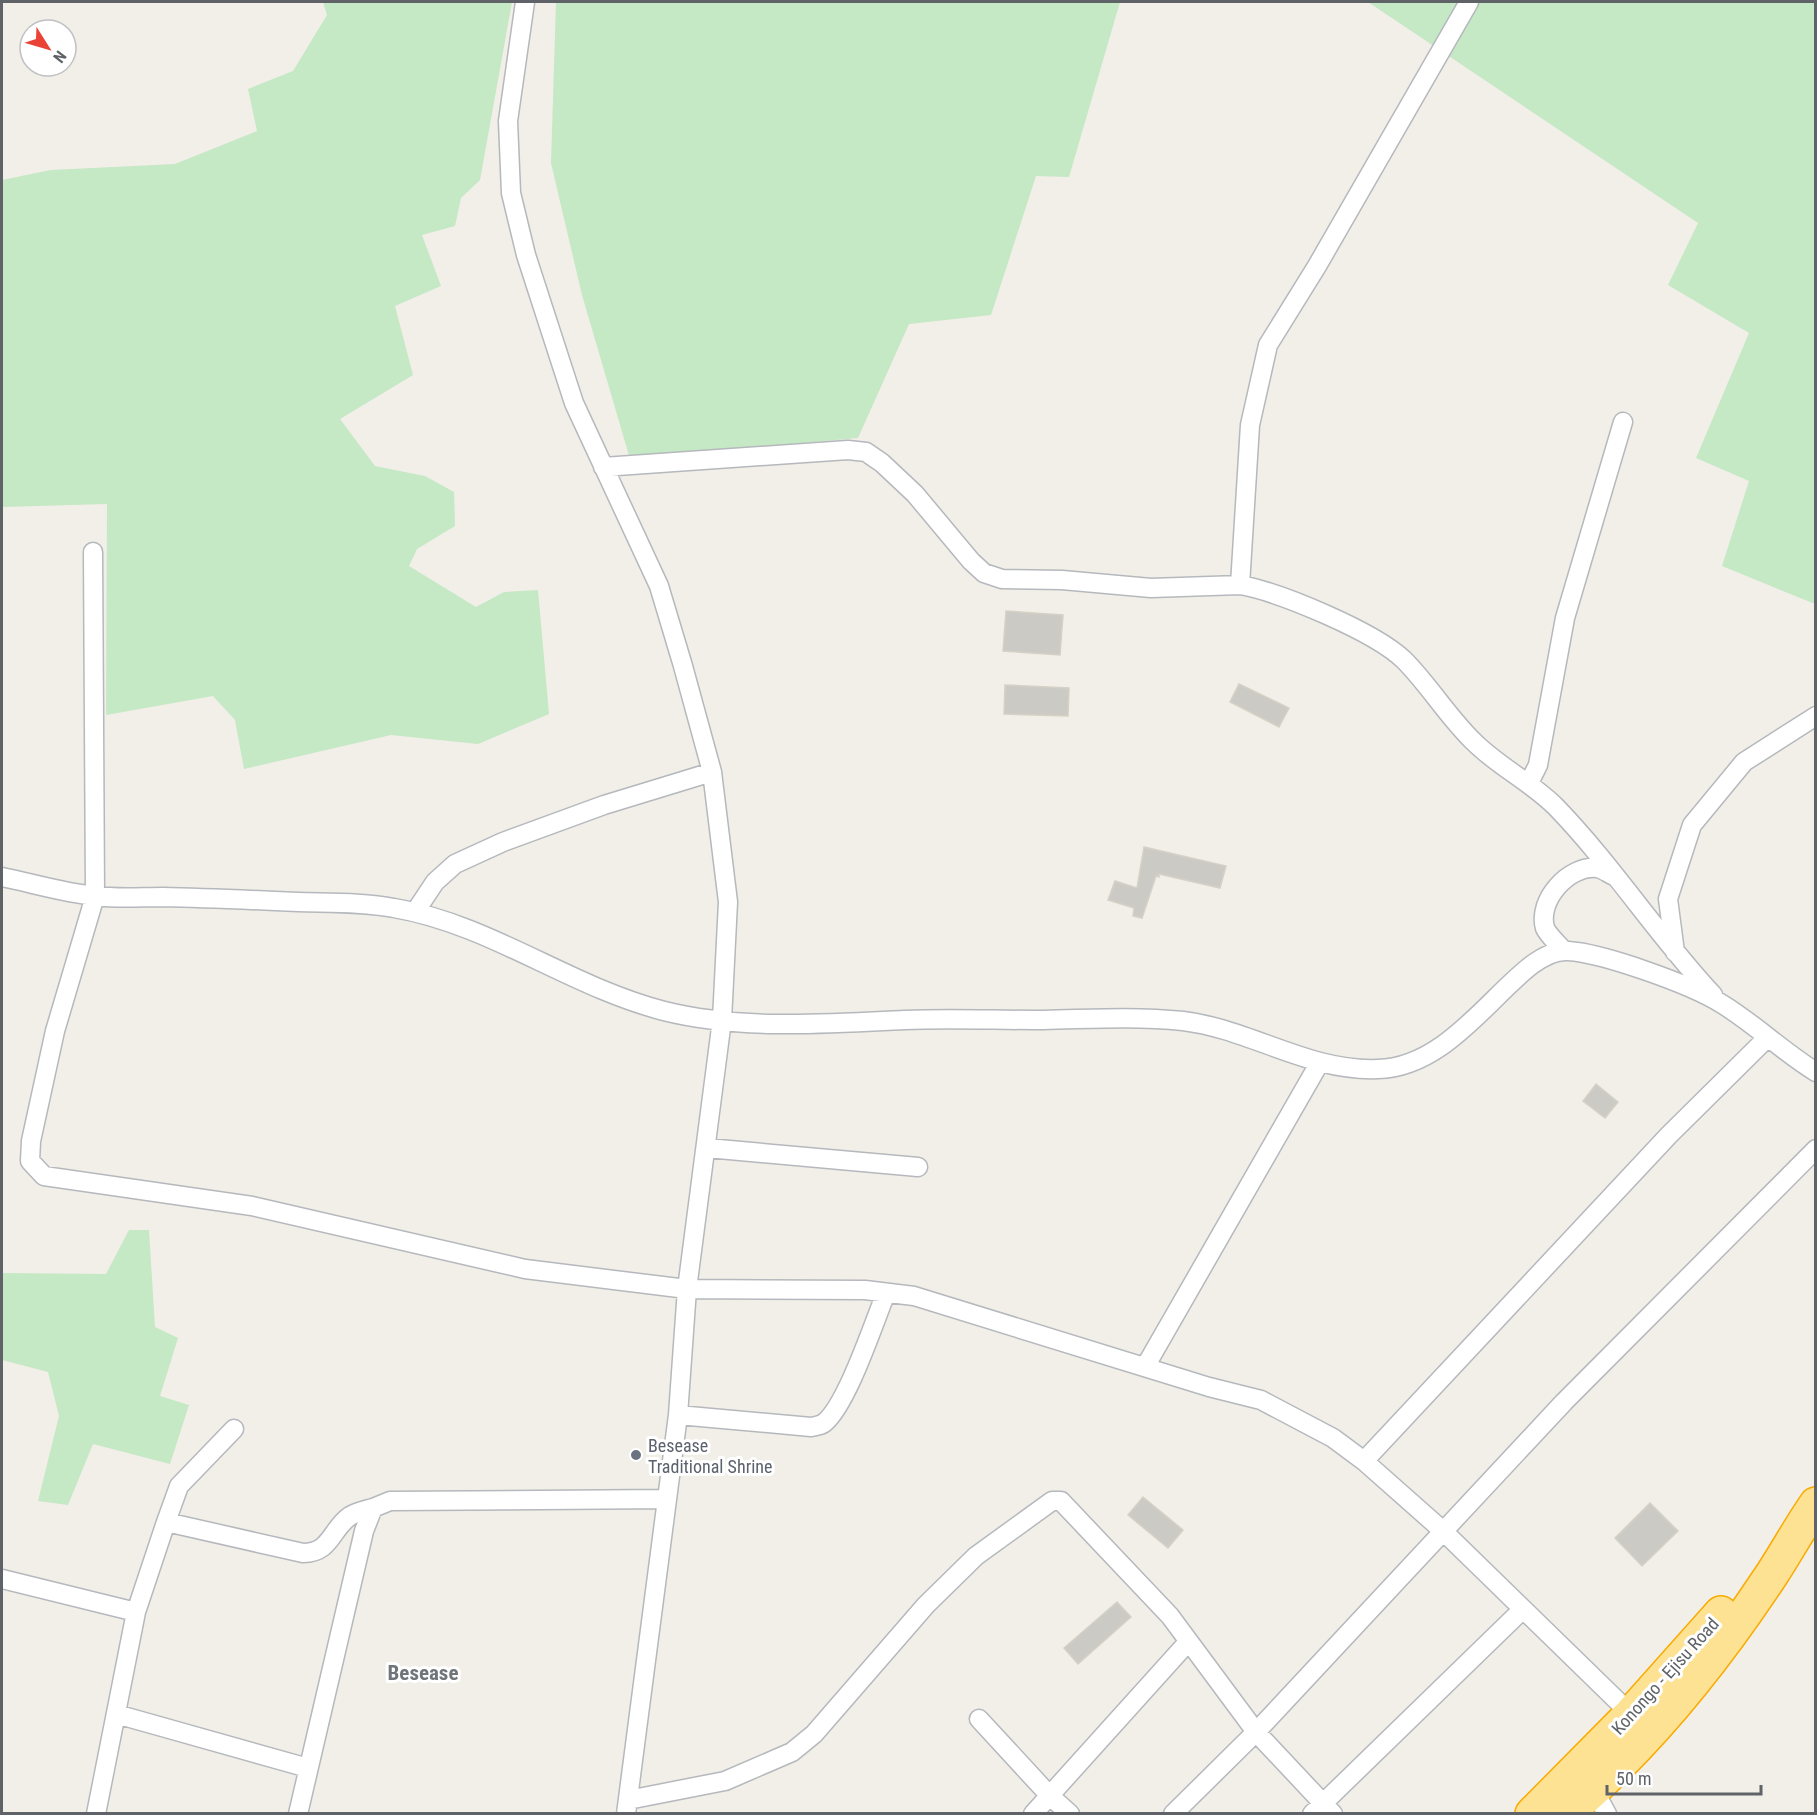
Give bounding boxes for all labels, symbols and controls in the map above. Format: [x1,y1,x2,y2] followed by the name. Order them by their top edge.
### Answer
[18,18,78,78] north arrow
[49,47,70,66] text: N
[648,1435,772,1477] place label: Besease Traditional Shrine
[629,1448,643,1462] marker: Besease Traditional Shrine
[1607,1613,1723,1739] street label: Konongo - Ejisu Road
[388,1661,458,1685] district label: Besease
[1607,1758,1762,1796] scale bar
[1616,1768,1651,1789] text: 50 m

